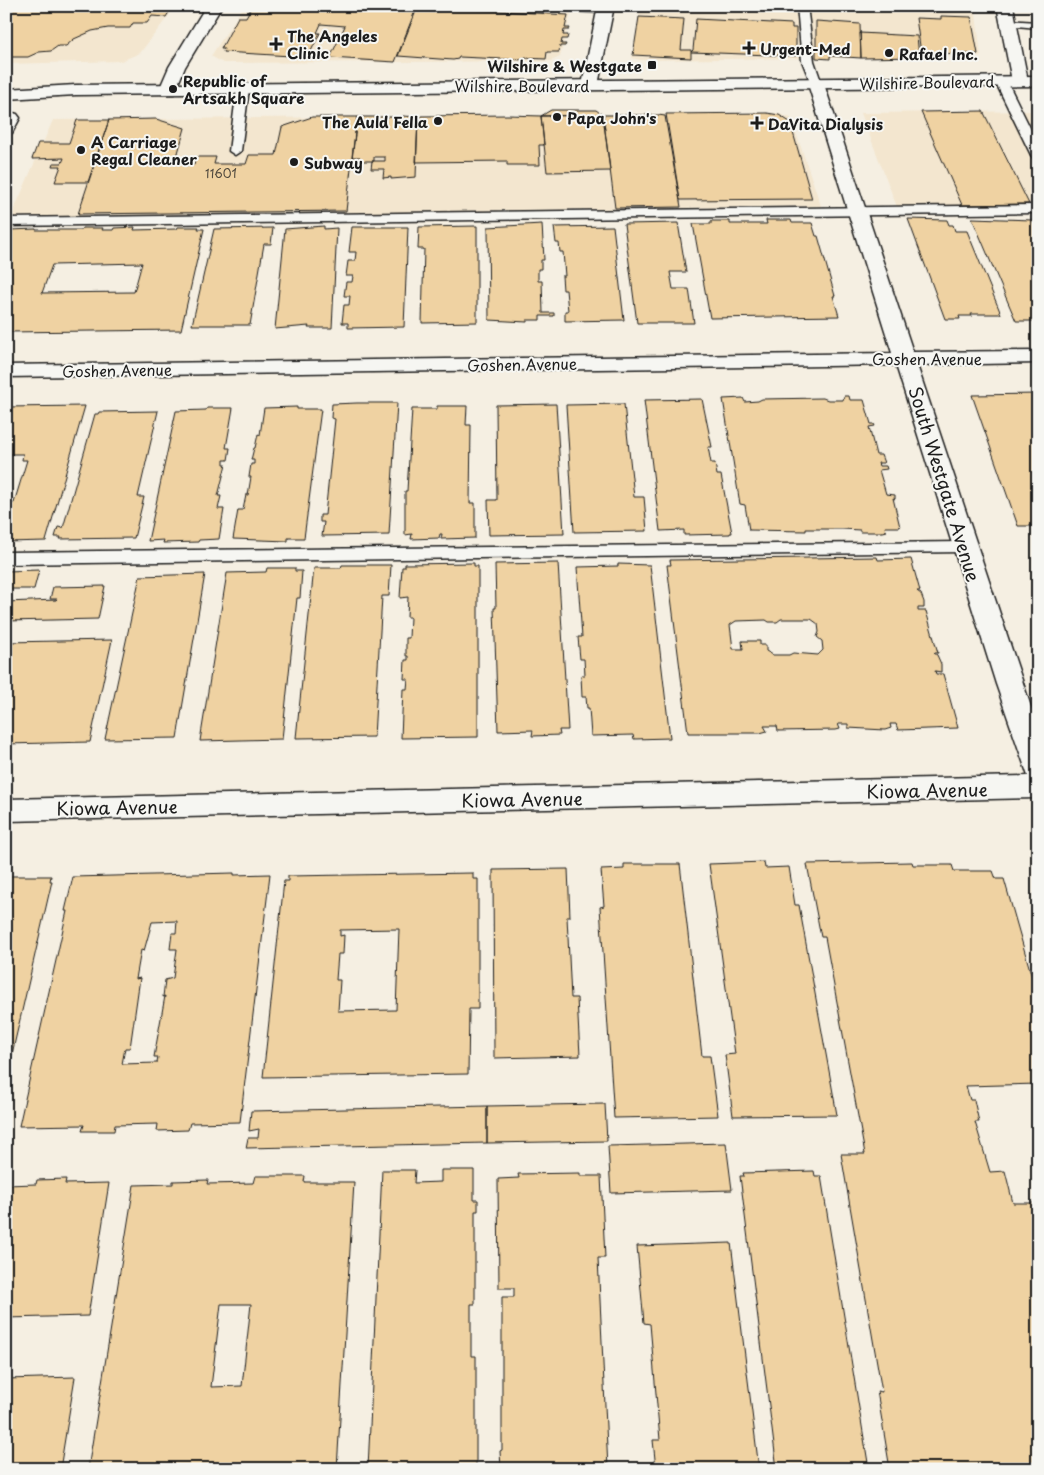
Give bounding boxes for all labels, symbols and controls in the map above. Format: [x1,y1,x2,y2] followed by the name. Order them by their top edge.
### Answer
[287,24,377,64] place label: The Angeles Clinic
[269,37,283,51] marker: The Angeles Clinic
[760,37,850,60] place label: Urgent-Med
[742,41,756,55] marker: Urgent-Med
[899,42,978,65] place label: Rafael Inc.
[883,47,895,59] marker: Rafael Inc.
[487,54,642,77] place label: Wilshire & Westgate
[646,59,658,71] marker: Wilshire & Westgate
[182,69,304,109] place label: Republic of Artsakh Square
[859,69,995,95] street label: Wilshire Boulevard
[454,74,590,97] street label: Wilshire Boulevard
[167,83,179,95] marker: Republic of Artsakh Square
[567,106,656,129] place label: Papa John's
[322,110,428,133] place label: The Auld Fella
[551,111,563,123] marker: Papa John's
[768,112,883,135] place label: DaVita Dialysis
[432,115,444,127] marker: The Auld Fella
[750,116,764,130] marker: DaVita Dialysis
[91,130,197,170] place label: A Carriage Regal Cleaner
[75,144,87,156] marker: A Carriage Regal Cleaner
[304,151,363,174] place label: Subway
[288,156,300,168] marker: Subway
[205,164,237,182] house number: 11601
[872,347,982,370] street label: Goshen Avenue
[467,352,577,376] street label: Goshen Avenue
[62,358,172,382] street label: Goshen Avenue
[902,383,988,585] street label: South Westgate Avenue
[866,775,988,805] street label: Kiowa Avenue
[461,784,583,814] street label: Kiowa Avenue
[56,792,178,822] street label: Kiowa Avenue

